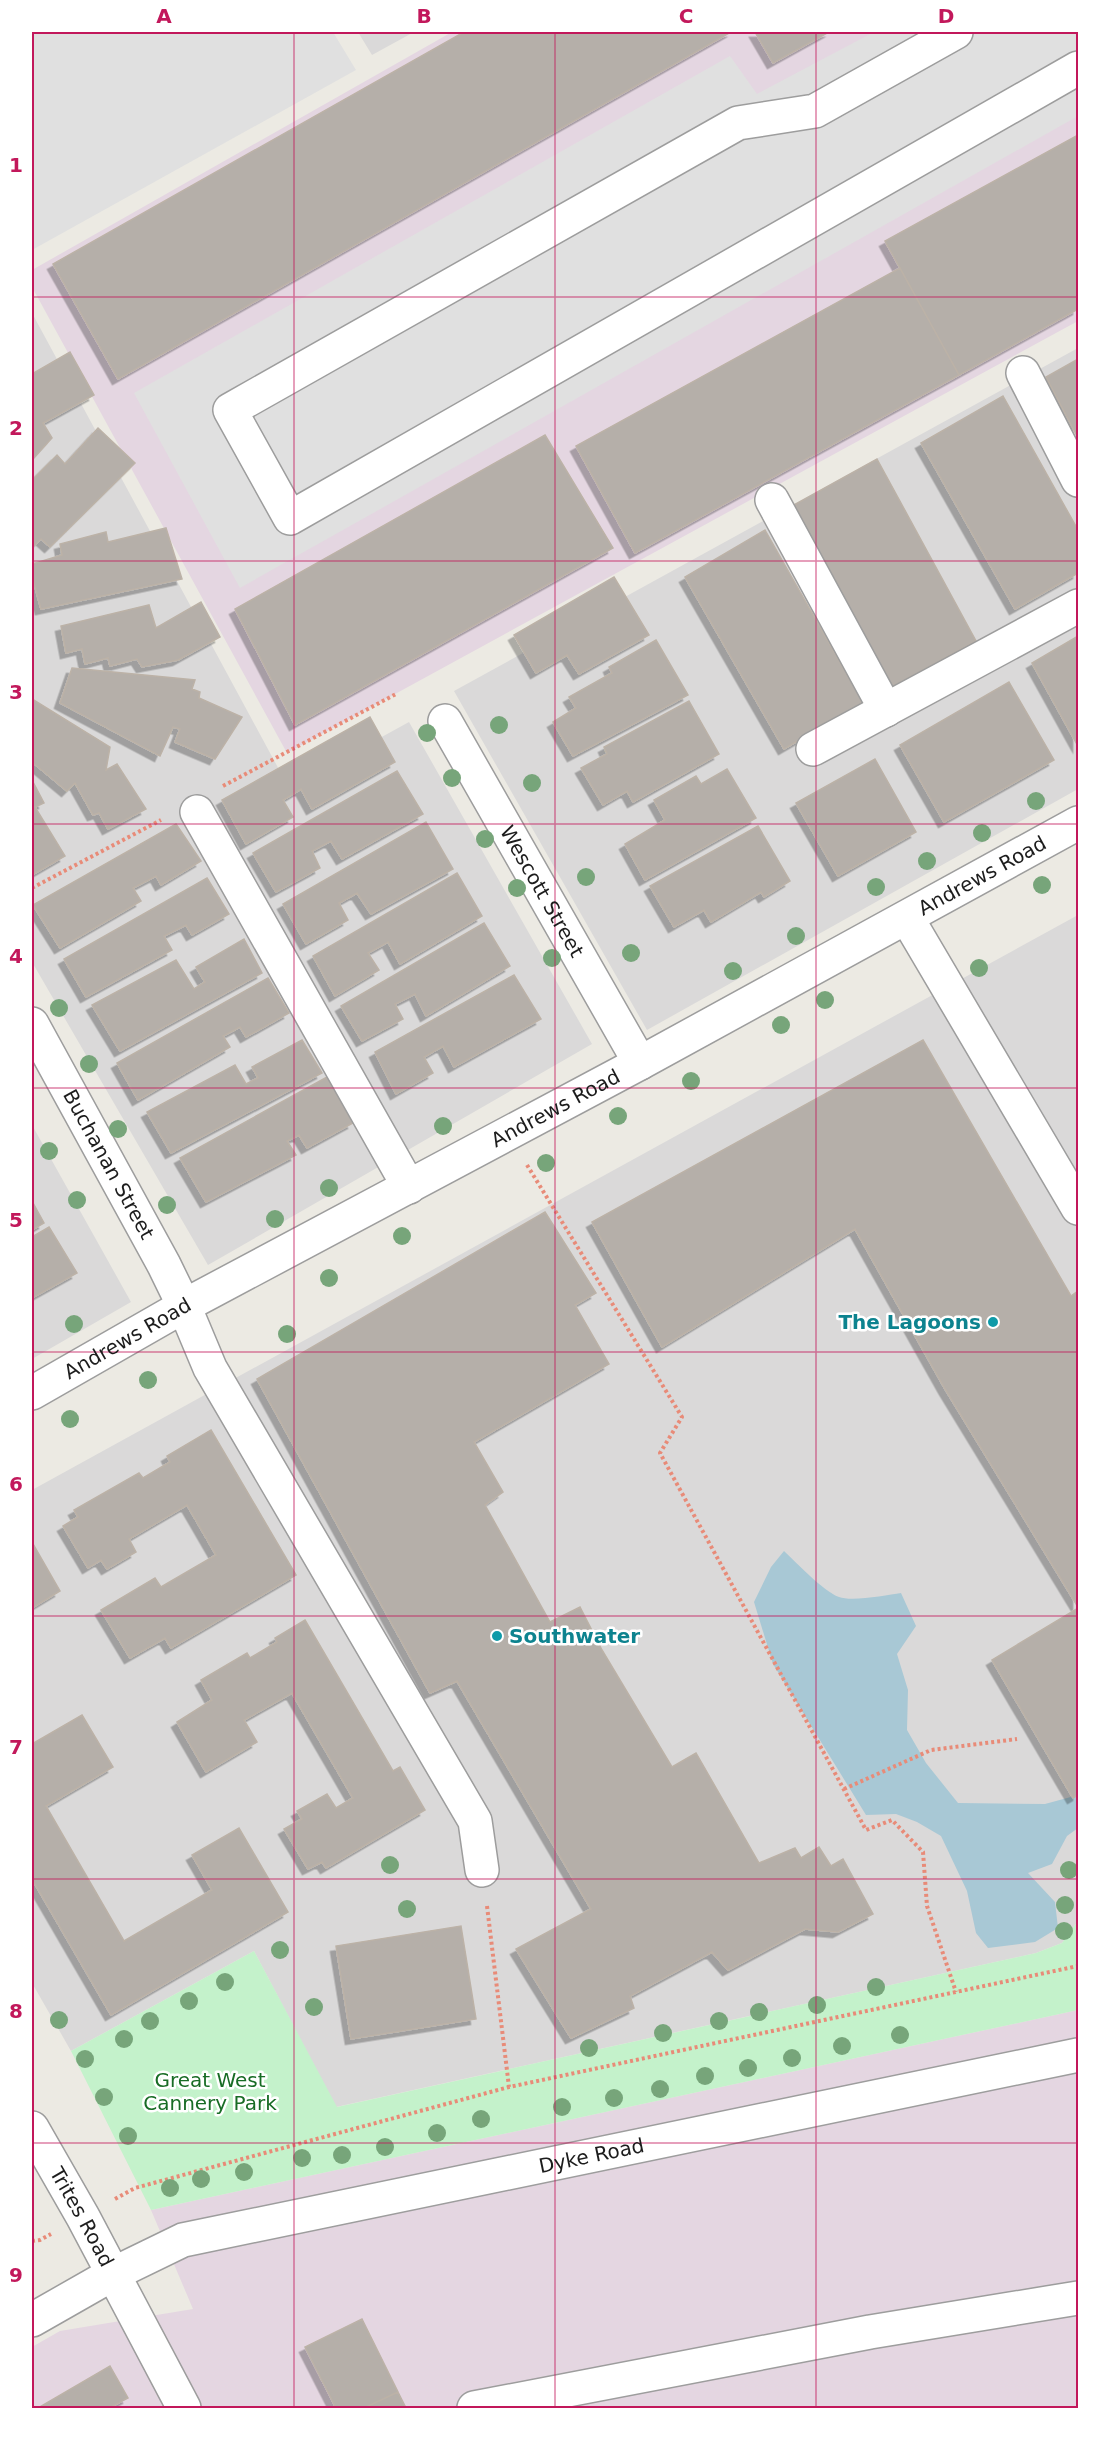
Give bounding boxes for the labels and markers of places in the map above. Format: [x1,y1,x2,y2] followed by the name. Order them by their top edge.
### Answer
[838,1310,981,1334] place label: The Lagoons
[986,1315,1000,1329] marker: The Lagoons
[509,1624,640,1648] place label: Southwater
[490,1629,504,1643] marker: Southwater

